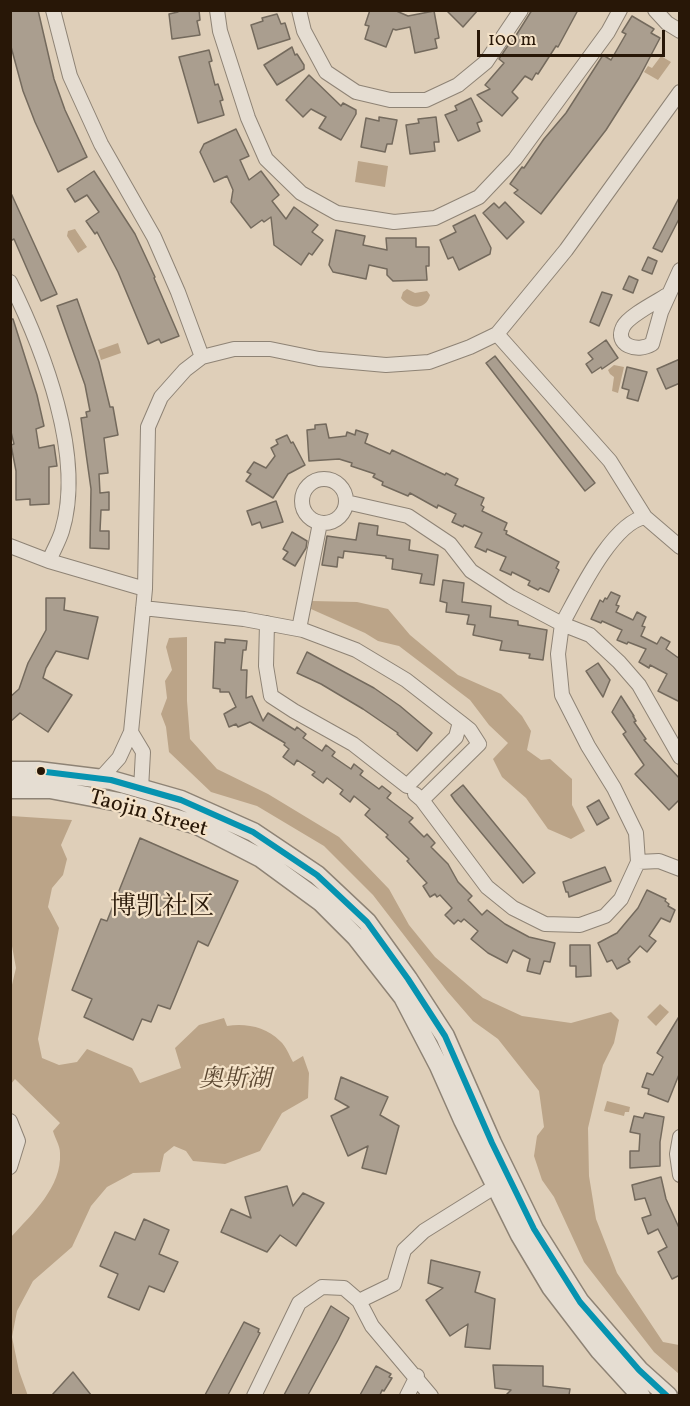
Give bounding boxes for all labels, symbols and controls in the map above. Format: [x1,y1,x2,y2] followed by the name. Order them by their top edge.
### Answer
[480,18,668,56] scale bar
[488,28,537,53] text: 100 m
[35,765,47,777] unlabelled marker
[86,785,210,845] street label: Taojin Street
[110,893,214,925] district label: 博凯社区
[199,1068,271,1096] water label: 奥斯湖

